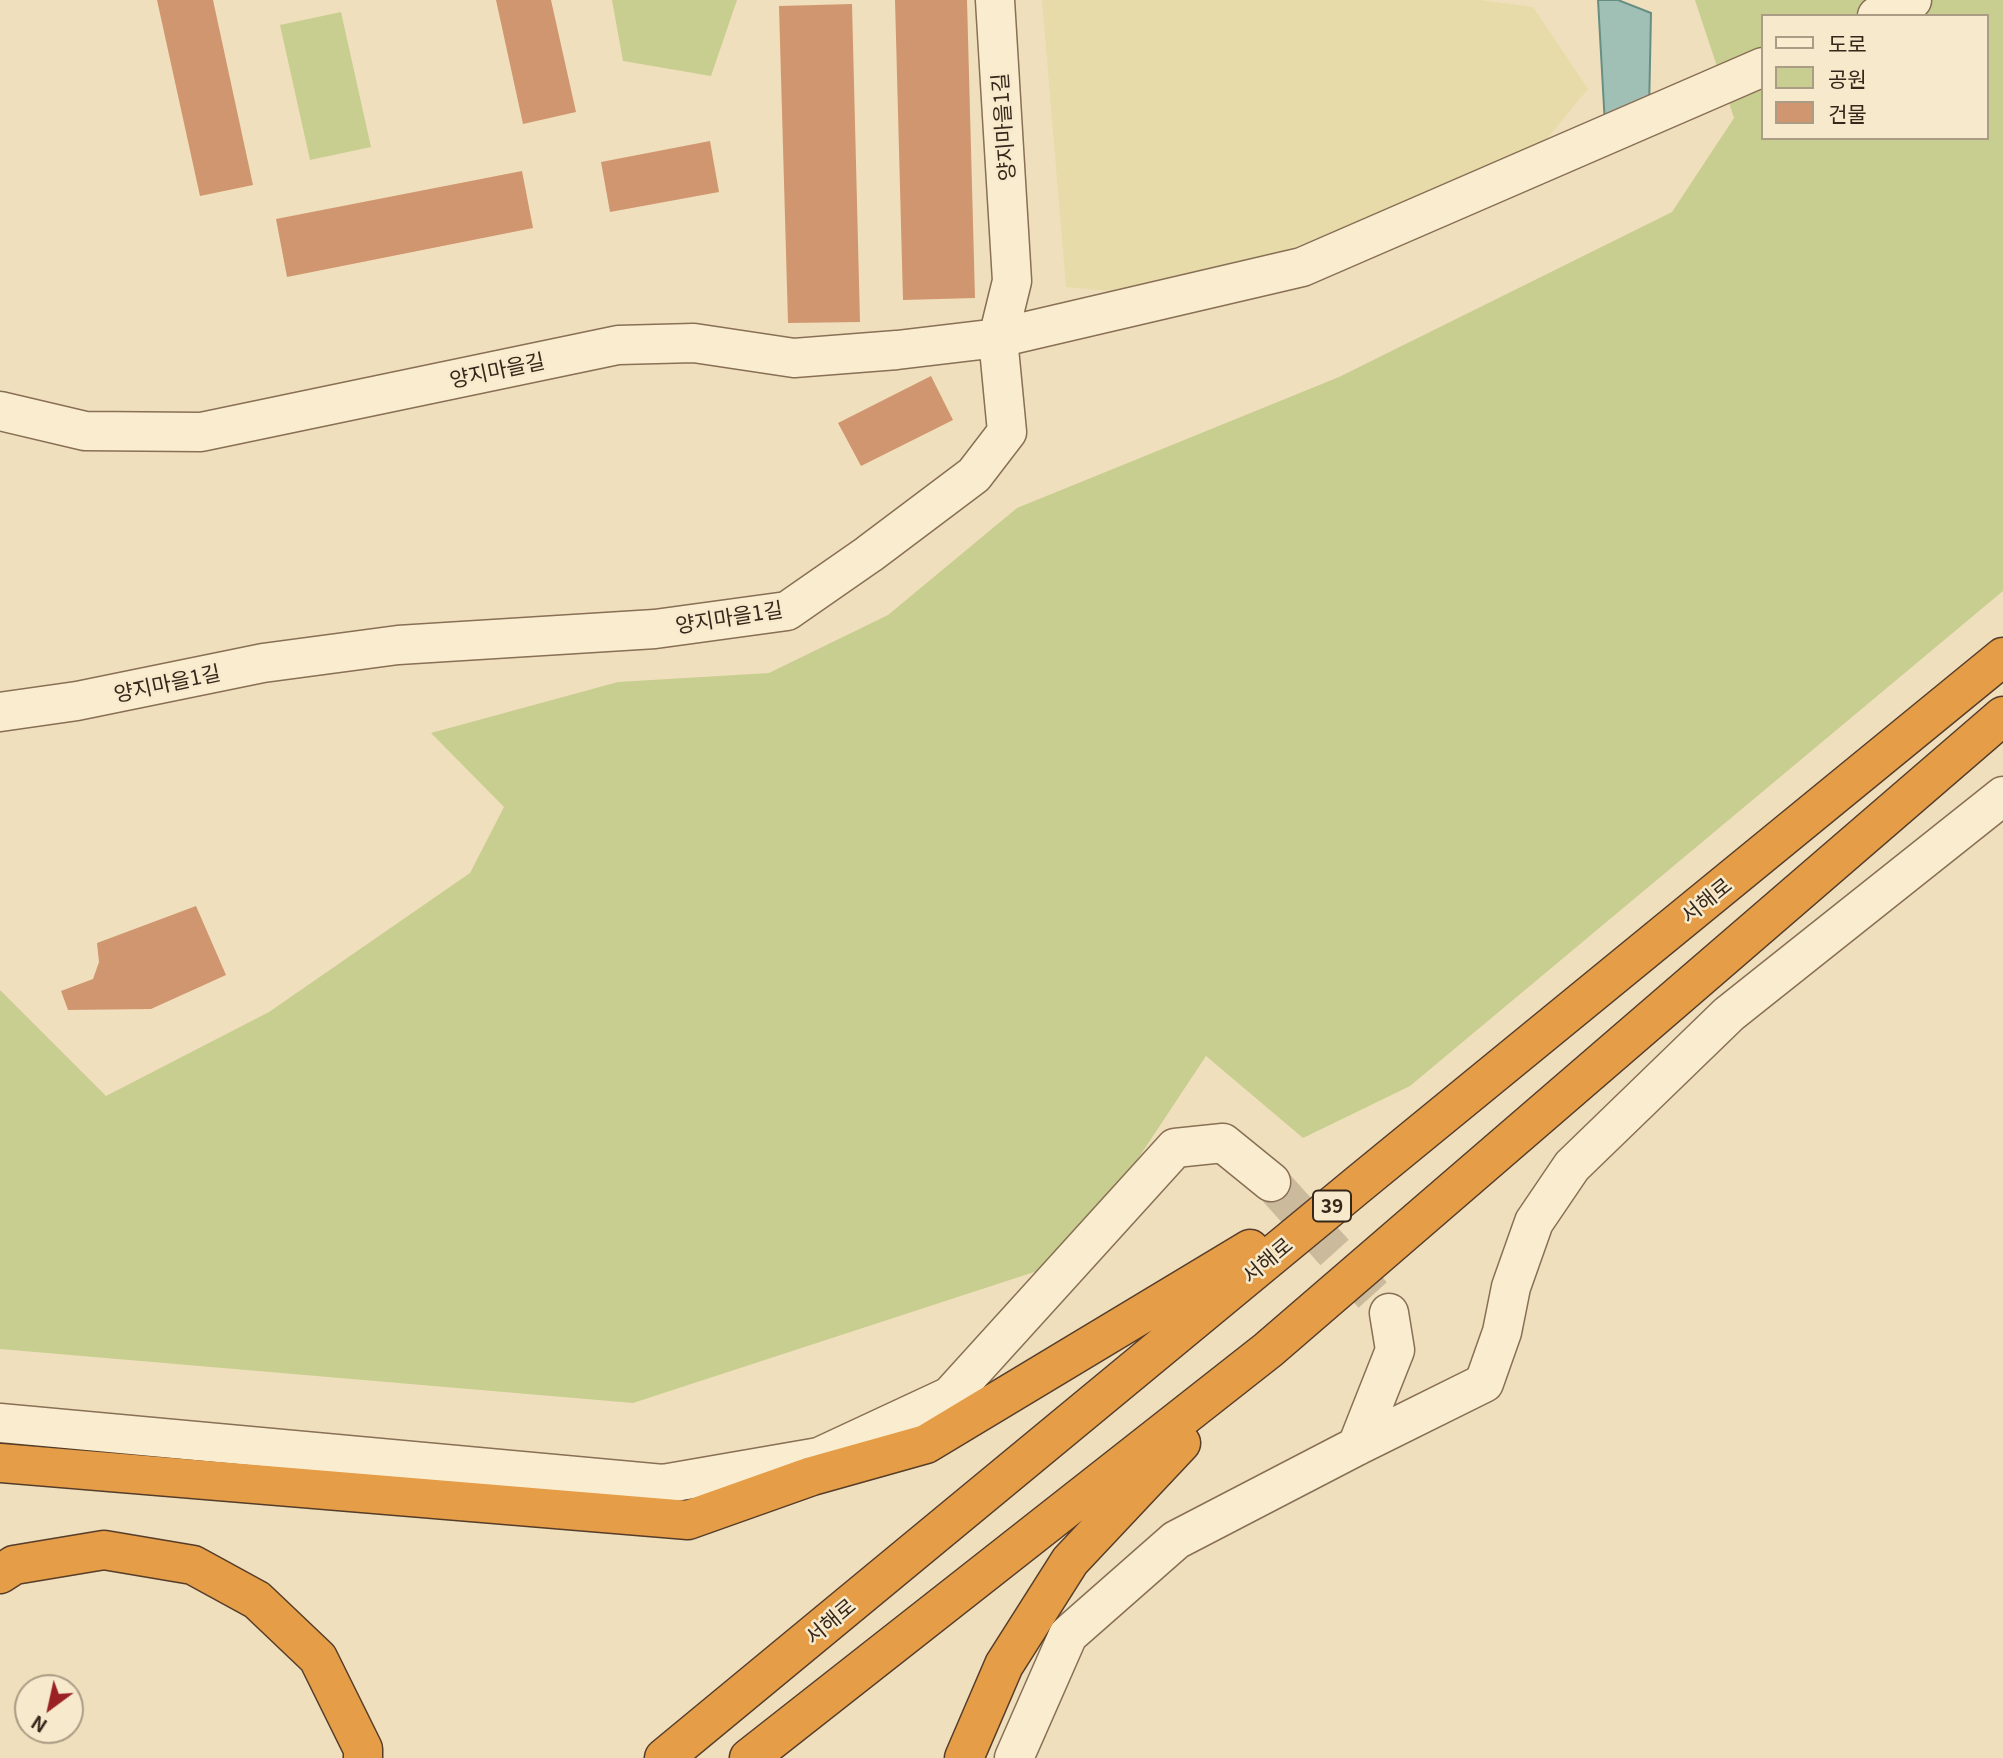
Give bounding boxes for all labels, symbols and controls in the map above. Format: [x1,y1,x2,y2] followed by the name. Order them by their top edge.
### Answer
[1762,14,1989,140] legend
[1828,28,1867,58] text: 도로
[1828,63,1867,93] text: 공원
[987,72,1019,182] street label: 양지마을1길
[1828,98,1867,128] text: 건물
[447,348,547,392] street label: 양지마을길
[674,596,784,638] street label: 양지마을1길
[111,659,223,707] street label: 양지마을1길
[1676,872,1736,928] street label: 서해로
[1313,1190,1351,1222] road number: 39
[1237,1232,1297,1288] street label: 서해로
[800,1593,860,1649] street label: 서해로
[14,1674,84,1744] north arrow
[25,1710,52,1741] text: N

